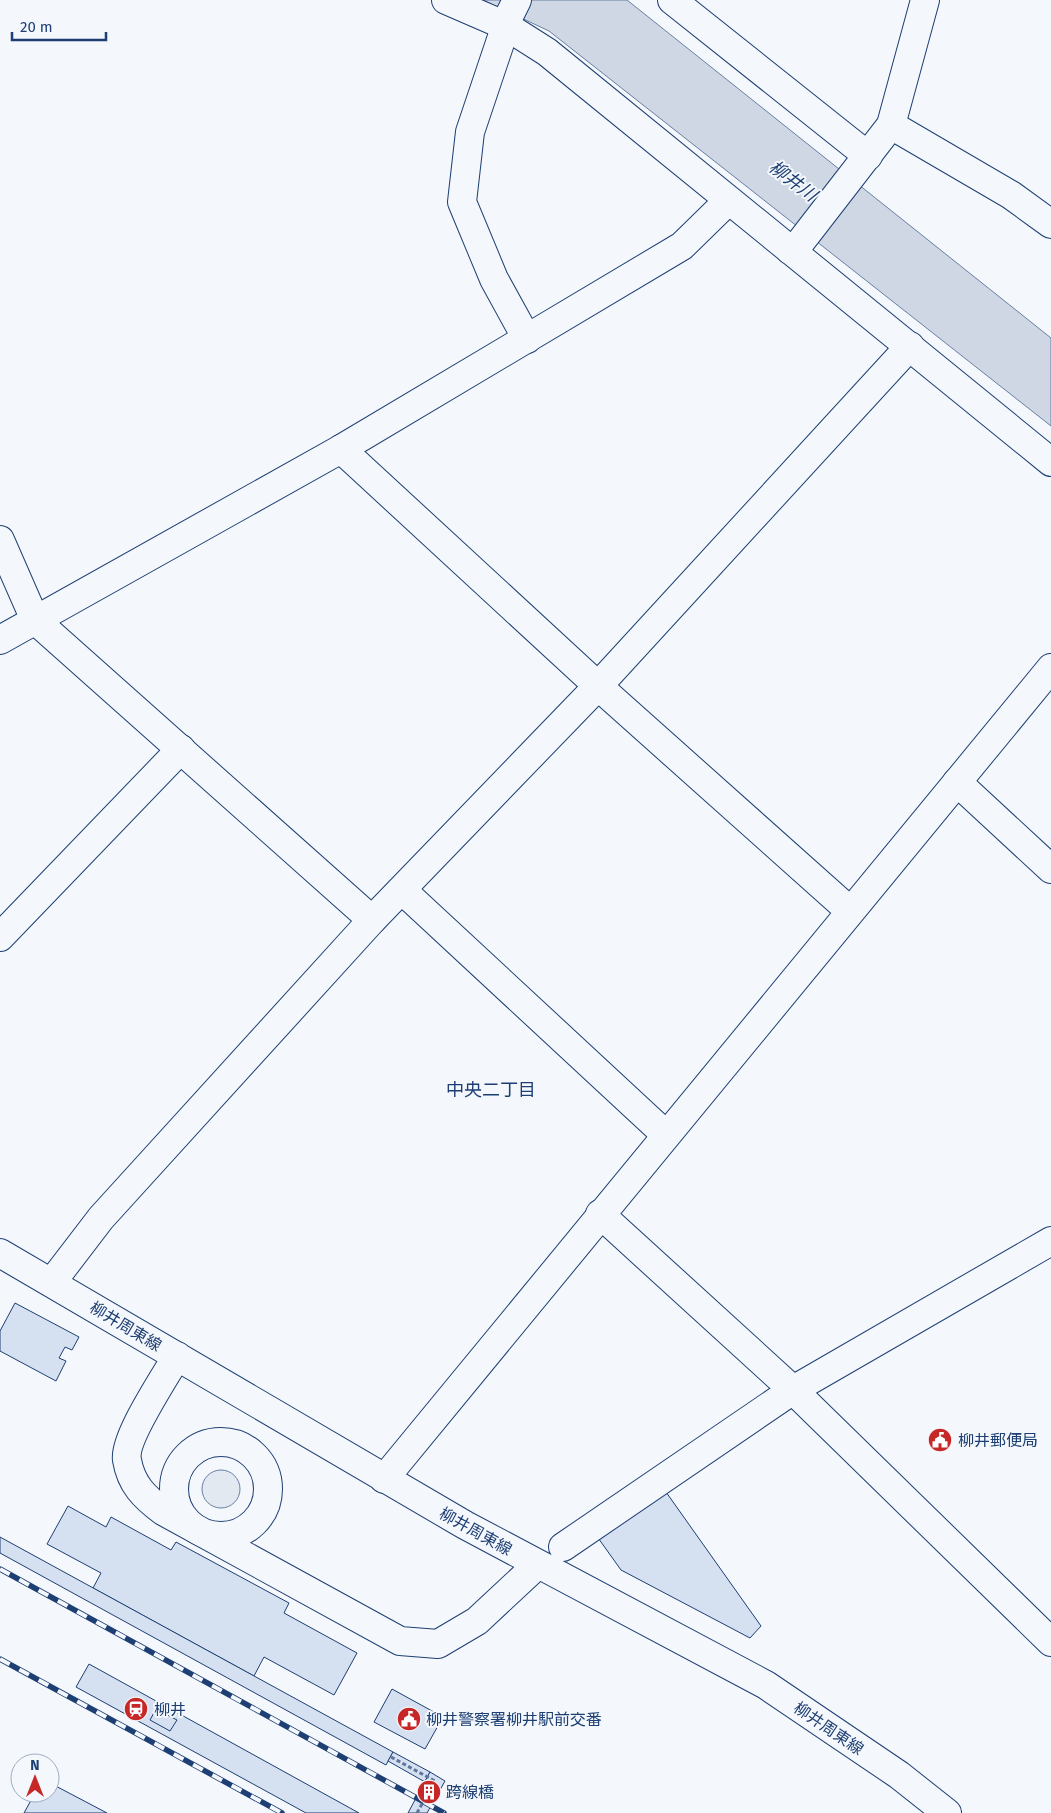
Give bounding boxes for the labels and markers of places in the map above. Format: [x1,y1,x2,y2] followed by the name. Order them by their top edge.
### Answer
[927,1427,953,1453] public building icon: 柳井郵便局
[958,1431,1038,1450] place label: 柳井郵便局
[123,1696,149,1722] station icon: 柳井
[154,1700,186,1719] place label: 柳井
[396,1706,422,1732] public building icon: 柳井警察署柳井駅前交番
[426,1710,602,1729] place label: 柳井警察署柳井駅前交番
[416,1779,442,1805] building icon: 跨線橋
[446,1783,494,1802] place label: 跨線橋

